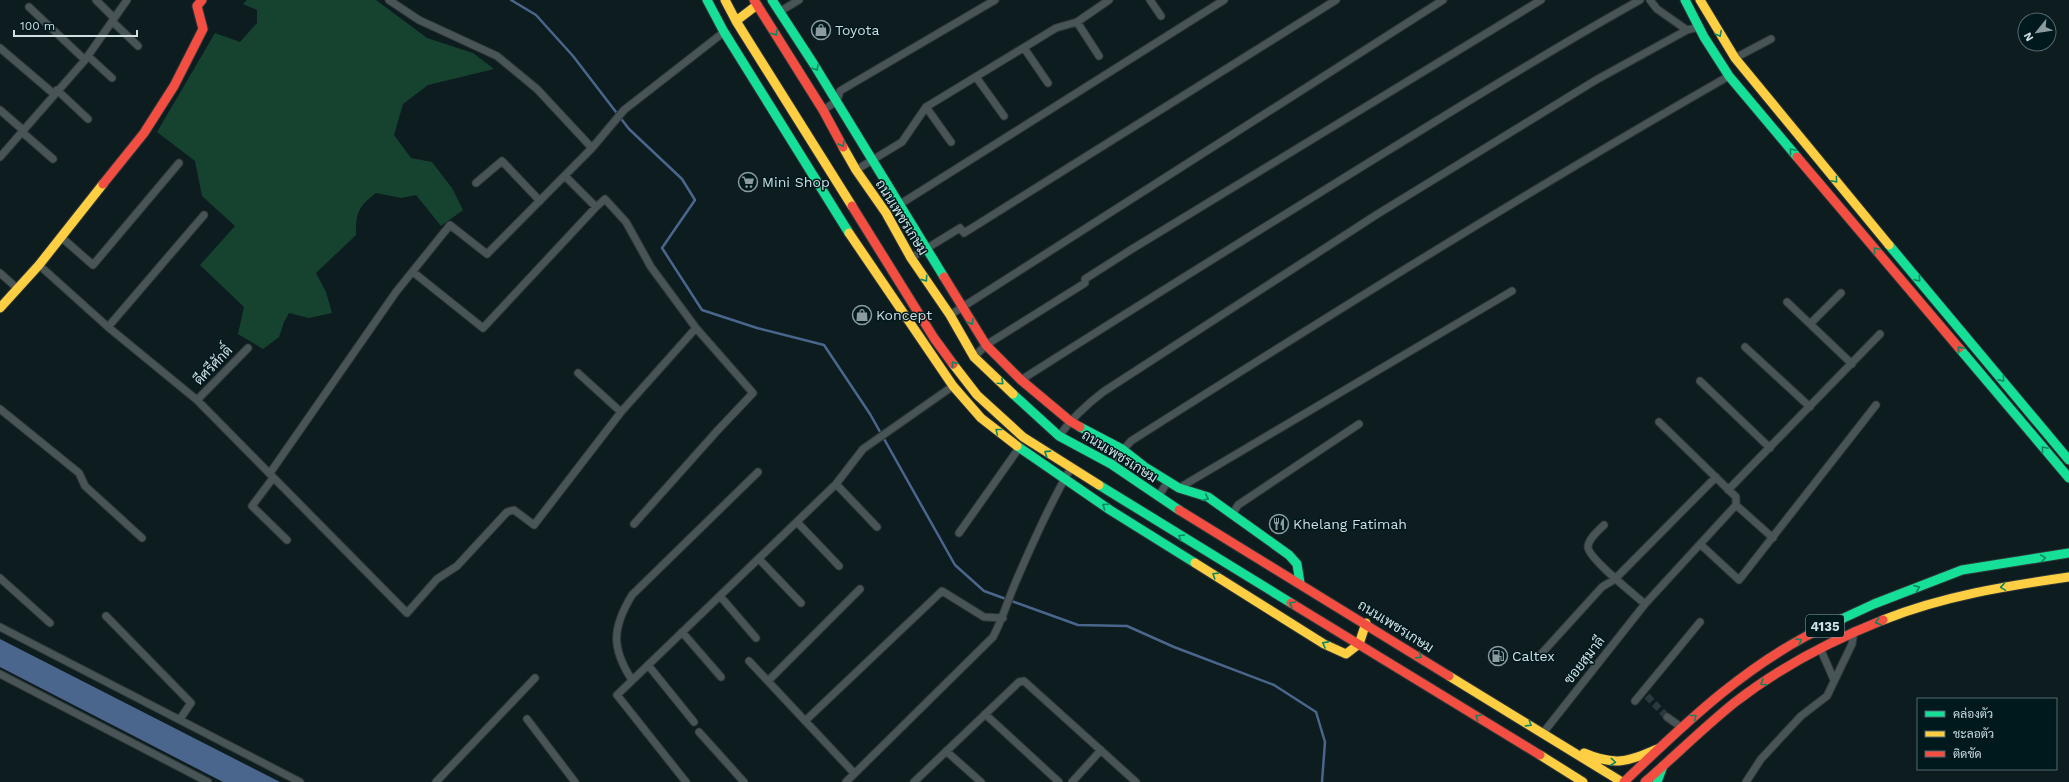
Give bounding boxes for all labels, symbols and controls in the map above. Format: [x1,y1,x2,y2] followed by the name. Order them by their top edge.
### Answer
[14,12,137,38] scale bar
[2017,12,2057,52] north arrow
[20,19,55,33] text: 100 m
[810,19,832,41] shop icon: Toyota
[835,22,879,38] place label: Toyota
[770,29,777,36] one-way arrow
[1715,30,1722,37] one-way arrow
[2021,30,2036,44] text: N
[811,64,819,71] one-way arrow
[838,140,845,147] one-way arrow
[1790,148,1797,155] one-way arrow
[737,171,759,193] supermarket icon: Mini Shop
[762,174,830,190] place label: Mini Shop
[1830,175,1837,182] one-way arrow
[872,176,932,258] street label: ถนนเพชรเกษม
[1874,247,1881,255] one-way arrow
[920,274,927,281] one-way arrow
[1914,275,1921,282] one-way arrow
[851,304,873,326] shop icon: Koncept
[876,307,932,323] place label: Koncept
[967,318,974,325] one-way arrow
[187,339,236,388] street label: ดีศรีศักดิ์
[1957,347,1964,354] one-way arrow
[951,362,958,369] one-way arrow
[1997,374,2004,382] one-way arrow
[996,378,1004,385] one-way arrow
[1079,426,1161,486] street label: ถนนเพชรเกษม
[996,429,1003,436] one-way arrow
[2041,446,2048,453] one-way arrow
[1044,450,1051,457] one-way arrow
[1202,493,1209,501] one-way arrow
[1102,504,1109,511] one-way arrow
[1268,513,1290,535] restaurant icon: Khelang Fatimah
[1293,516,1407,532] place label: Khelang Fatimah
[1178,534,1185,541] one-way arrow
[2040,554,2046,563] one-way arrow
[1212,573,1219,580] one-way arrow
[2000,582,2006,591] one-way arrow
[1913,584,1920,592] one-way arrow
[1355,596,1437,656] street label: ถนนเพชรเกษม
[1289,602,1296,609] one-way arrow
[1806,615,1844,637] road number: 4135
[1874,617,1881,626] one-way arrow
[1560,632,1609,688] street label: ซอยสุมาลี
[1795,638,1802,646] one-way arrow
[1322,641,1329,648] one-way arrow
[1487,645,1509,667] fuel station icon: Caltex
[1512,648,1555,664] place label: Caltex
[1415,651,1422,659] one-way arrow
[1761,678,1768,685] one-way arrow
[1917,698,2057,770] legend
[1953,707,1993,721] text: คล่องตัว
[1475,715,1482,722] one-way arrow
[1689,715,1696,722] one-way arrow
[1525,720,1532,727] one-way arrow
[1953,727,1994,741] text: ชะลอตัว
[1953,747,1982,761] text: ติดขัด
[1610,757,1616,766] one-way arrow

